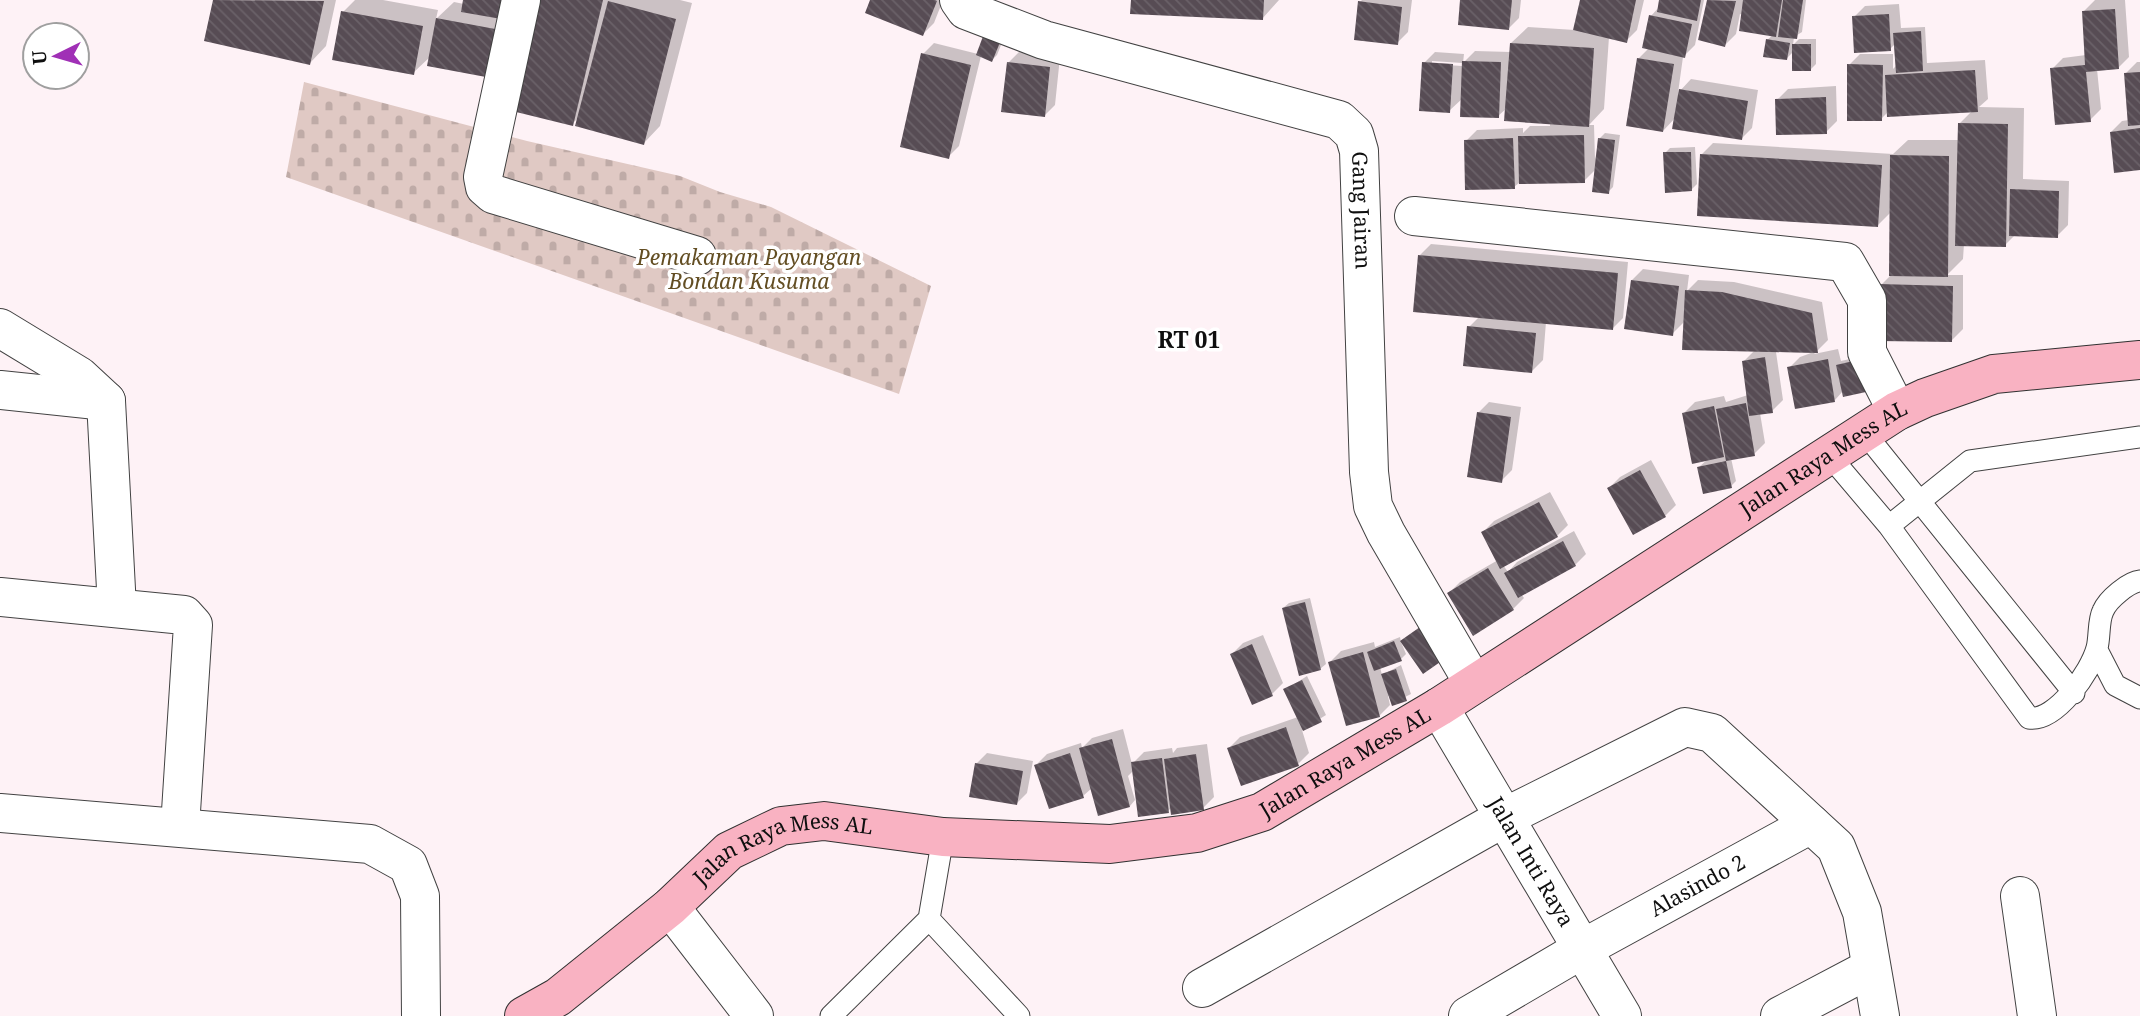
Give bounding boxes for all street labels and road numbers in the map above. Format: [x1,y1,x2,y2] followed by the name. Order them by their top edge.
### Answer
[1346,151,1378,270] street label: Gang Jairan
[1733,393,1911,523] street label: Jalan Raya Mess AL
[1253,700,1435,824] street label: Jalan Raya Mess AL
[1482,790,1581,932] street label: Jalan Inti Raya
[686,806,875,892] street label: Jalan Raya Mess AL
[1644,848,1750,923] street label: Alasindo 2

